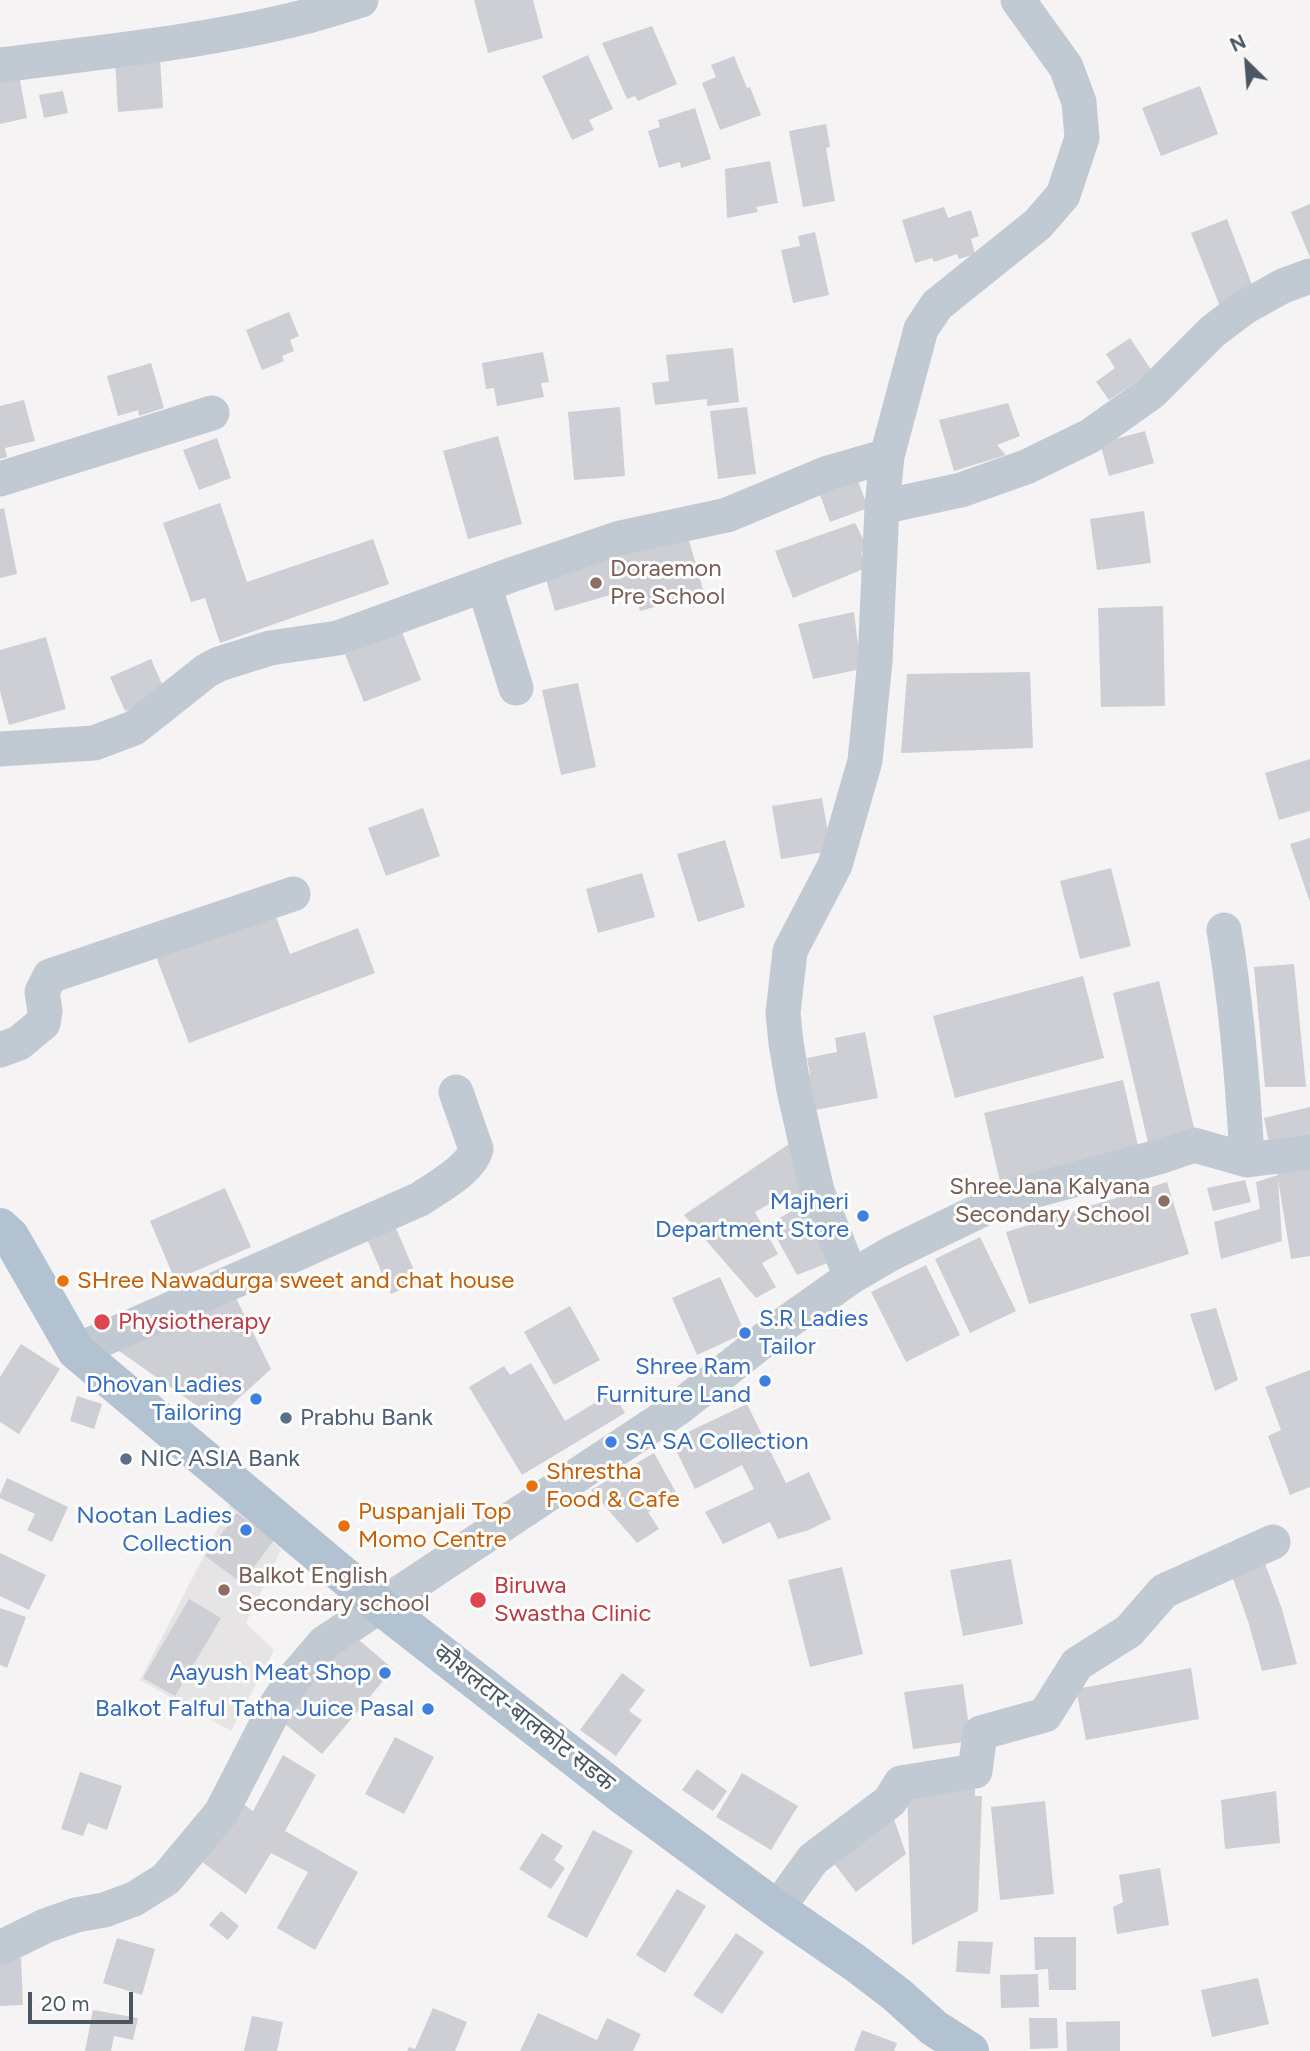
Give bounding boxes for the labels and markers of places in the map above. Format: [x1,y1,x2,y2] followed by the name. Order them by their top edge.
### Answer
[610,555,725,611] place label: Doraemon Pre School
[588,575,604,591] marker: Doraemon Pre School
[949,1173,1150,1229] place label: ShreeJana Kalyana Secondary School
[655,1188,849,1244] place label: Majheri Department Store
[1156,1193,1172,1209] marker: ShreeJana Kalyana Secondary School
[855,1208,871,1224] marker: Majheri Department Store
[77,1267,514,1295] place label: SHree Nawadurga sweet and chat house
[55,1273,71,1289] marker: SHree Nawadurga sweet and chat house
[759,1305,868,1361] place label: S.R Ladies Tailor
[118,1308,271,1336] place label: Physiotherapy
[92,1312,112,1332] marker: Physiotherapy
[737,1325,753,1341] marker: S.R Ladies Tailor
[596,1353,751,1409] place label: Shree Ram Furniture Land
[86,1371,242,1427] place label: Dhovan Ladies Tailoring
[757,1373,773,1389] marker: Shree Ram Furniture Land
[248,1391,264,1407] marker: Dhovan Ladies Tailoring
[300,1404,433,1432] place label: Prabhu Bank
[278,1410,294,1426] marker: Prabhu Bank
[625,1428,809,1456] place label: SA SA Collection
[603,1434,619,1450] marker: SA SA Collection
[140,1445,300,1473] place label: NIC ASIA Bank
[118,1451,134,1467] marker: NIC ASIA Bank
[546,1458,680,1514] place label: Shrestha Food & Cafe
[524,1478,540,1494] marker: Shrestha Food & Cafe
[358,1498,512,1554] place label: Puspanjali Top Momo Centre
[76,1502,232,1558] place label: Nootan Ladies Collection
[336,1518,352,1534] marker: Puspanjali Top Momo Centre
[238,1522,254,1538] marker: Nootan Ladies Collection
[238,1562,430,1618] place label: Balkot English Secondary school
[494,1572,651,1628] place label: Biruwa Swastha Clinic
[216,1582,232,1598] marker: Balkot English Secondary school
[468,1590,488,1610] marker: Biruwa Swastha Clinic
[169,1659,371,1687] place label: Aayush Meat Shop
[377,1665,393,1681] marker: Aayush Meat Shop
[95,1695,414,1723] place label: Balkot Falful Tatha Juice Pasal
[420,1701,436,1717] marker: Balkot Falful Tatha Juice Pasal

